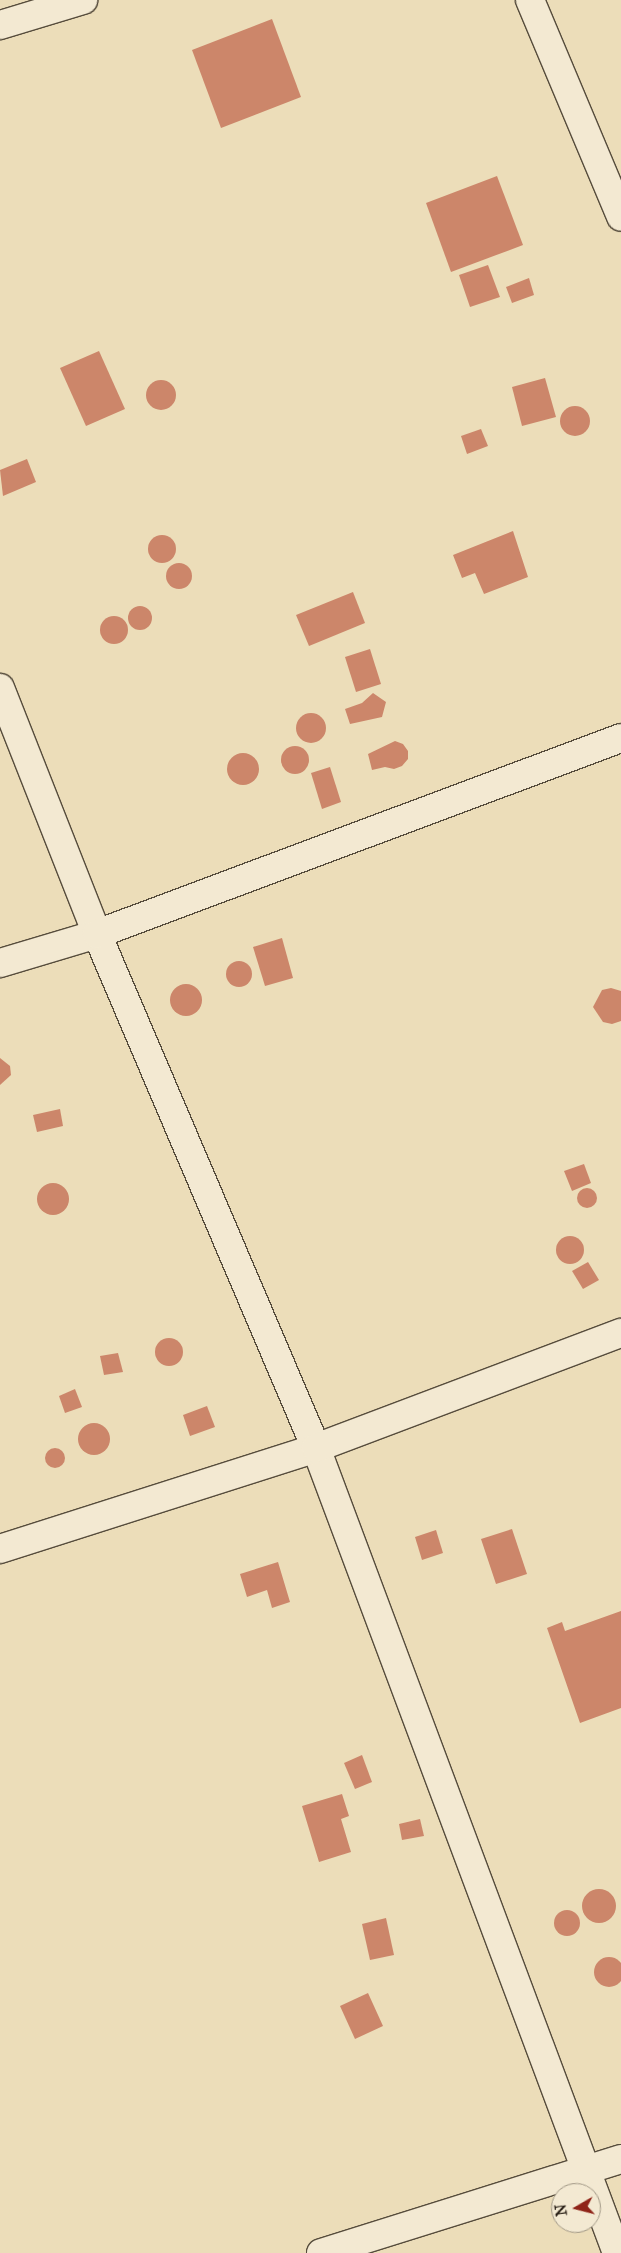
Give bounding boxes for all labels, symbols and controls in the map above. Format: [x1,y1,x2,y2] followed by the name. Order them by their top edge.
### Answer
[551,2183,601,2233] north arrow
[552,2203,571,2217] text: N

